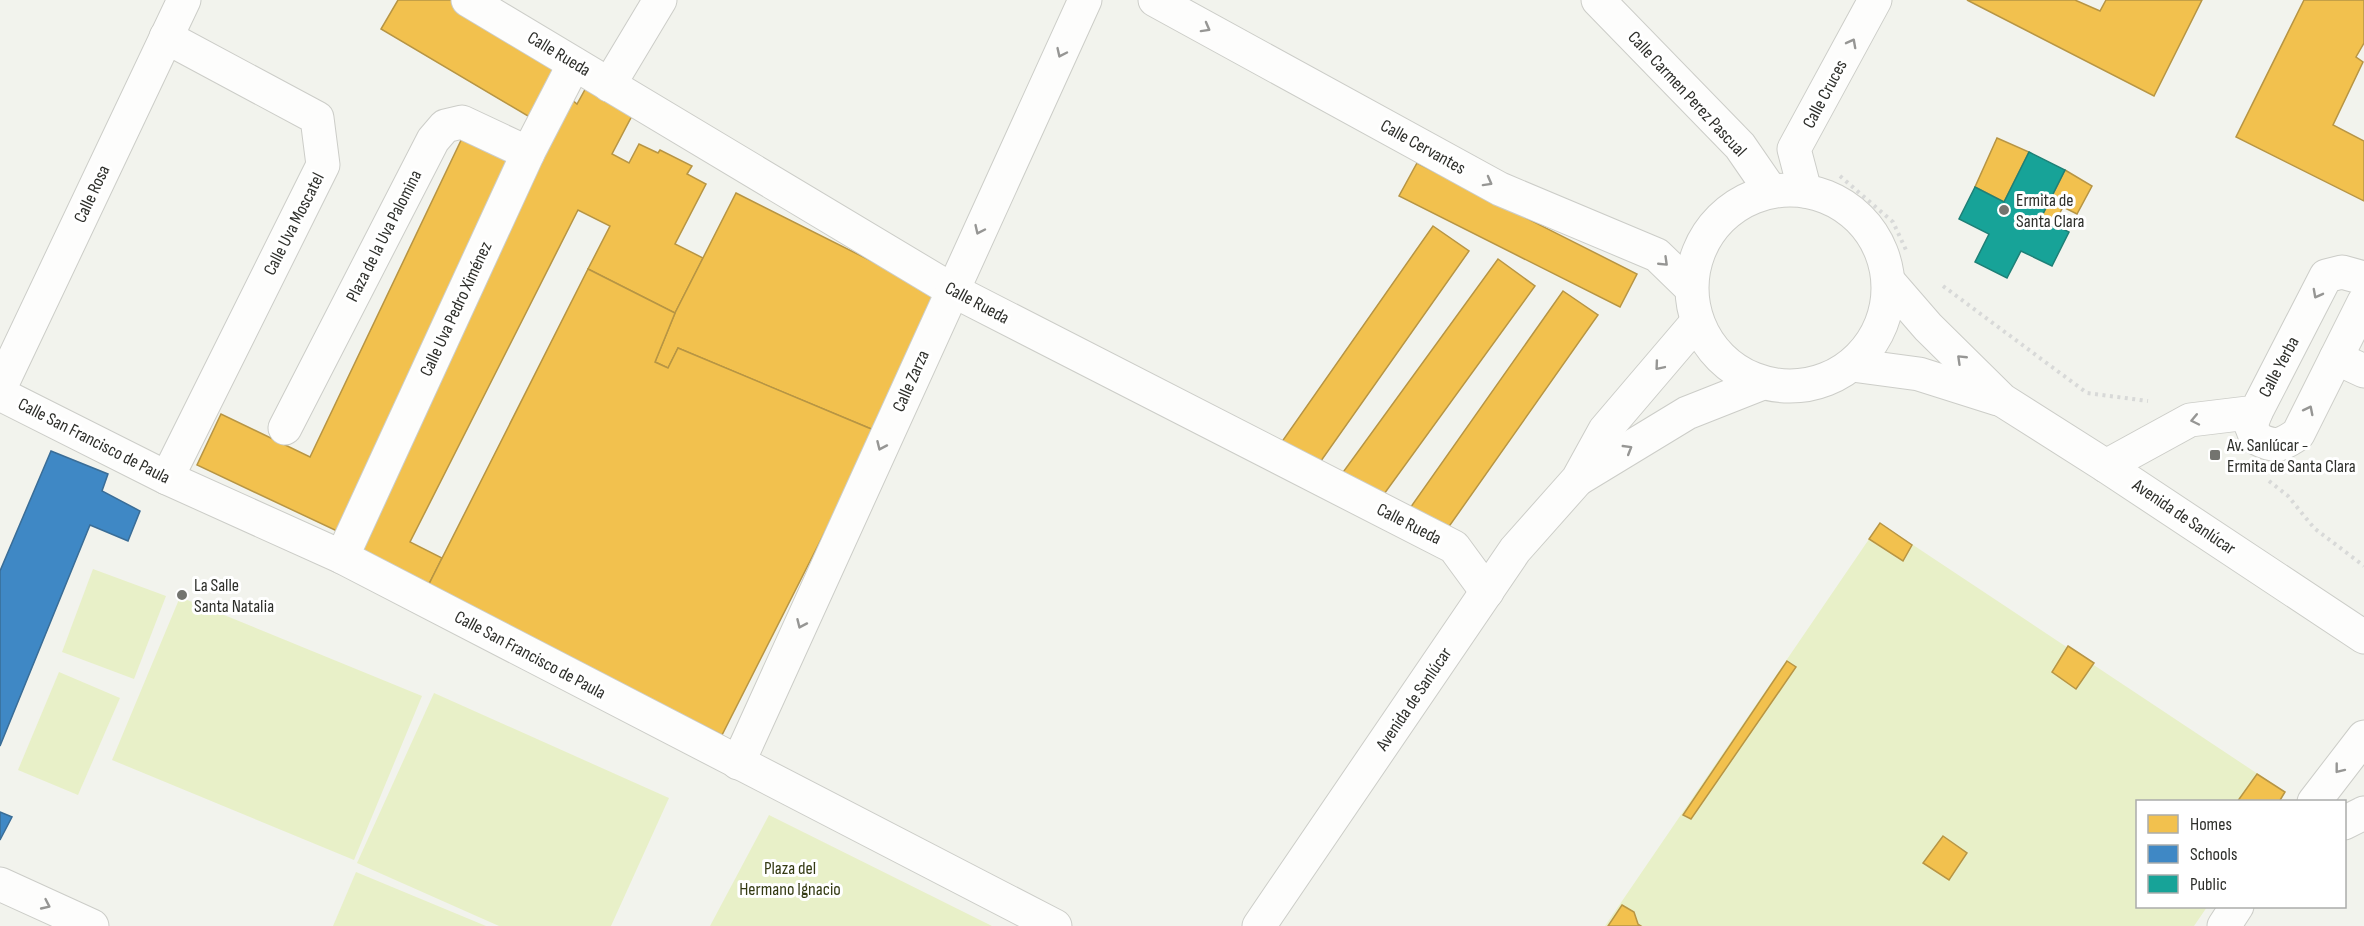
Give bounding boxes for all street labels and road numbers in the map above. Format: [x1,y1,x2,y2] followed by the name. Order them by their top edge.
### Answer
[524,27,594,81] street label: Calle Rueda
[1623,27,1751,161] street label: Calle Carmen Perez Pascual
[1798,56,1852,132] street label: Calle Cruces
[1377,115,1469,179] street label: Calle Cervantes
[70,162,114,226] street label: Calle Rosa
[342,167,426,305] street label: Plaza de la Uva Palomina
[259,169,329,279] street label: Calle Uva Moscatel
[416,238,497,380] street label: Calle Uva Pedro Ximénez
[941,277,1013,329] street label: Calle Rueda
[2254,333,2304,401] street label: Calle Yerba
[888,347,934,415] street label: Calle Zarza
[14,394,174,488] street label: Calle San Francisco de Paula
[2128,474,2240,559] street label: Avenida de Sanlúcar
[1373,499,1445,549] street label: Calle Rueda
[451,606,609,704] street label: Calle San Francisco de Paula
[1371,643,1456,755] street label: Avenida de Sanlúcar

